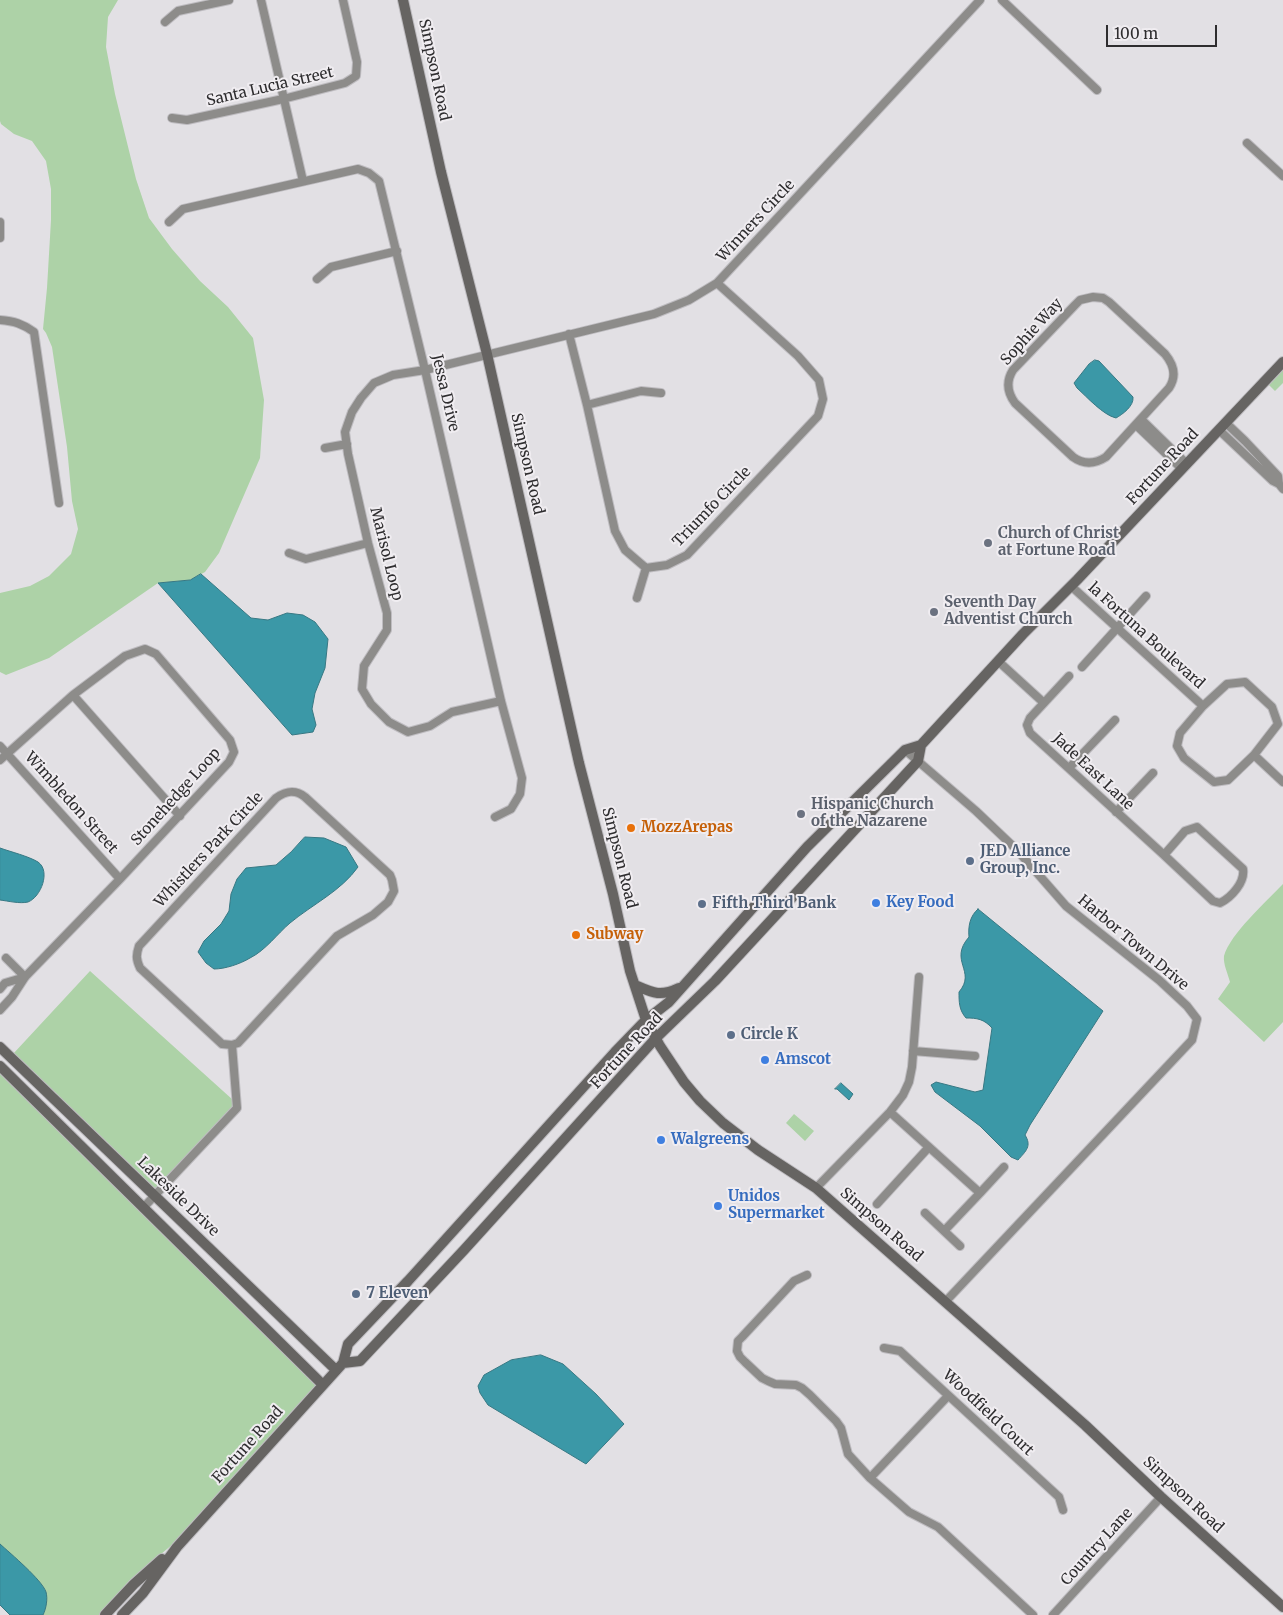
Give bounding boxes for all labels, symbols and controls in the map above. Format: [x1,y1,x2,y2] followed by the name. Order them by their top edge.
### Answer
[1108,15,1219,47] scale bar
[414,18,454,122] street label: Simpson Road
[1114,24,1158,43] text: 100 m
[205,64,335,110] street label: Santa Lucia Street
[713,176,799,266] street label: Winners Circle
[997,295,1067,369] street label: Sophie Way
[427,353,463,433] street label: Jessa Drive
[507,412,547,516] street label: Simpson Road
[1123,425,1203,509] street label: Fortune Road
[669,463,755,551] street label: Triumfo Circle
[366,506,406,602] street label: Marisol Loop
[998,525,1119,560] place label: Church of Christ at Fortune Road
[982,537,994,549] marker: Church of Christ at Fortune Road
[1084,579,1208,693] street label: la Fortuna Boulevard
[944,594,1072,629] place label: Seventh Day Adventist Church
[928,606,940,618] marker: Seventh Day Adventist Church
[1049,730,1137,814] street label: Jade East Lane
[128,745,224,849] street label: Stonehedge Loop
[21,749,121,857] street label: Wimbledon Street
[151,789,267,911] street label: Whistlers Park Circle
[811,796,934,831] place label: Hispanic Church of the Nazarene
[598,806,640,910] street label: Simpson Road
[795,808,807,820] marker: Hispanic Church of the Nazarene
[641,819,733,837] place label: MozzArepas
[625,822,637,834] marker: MozzArepas
[980,843,1070,878] place label: JED Alliance Group, Inc.
[964,855,976,867] marker: JED Alliance Group, Inc.
[1074,891,1192,995] street label: Harbor Town Drive
[886,894,954,912] place label: Key Food
[712,895,836,913] place label: Fifth Third Bank
[870,897,882,909] marker: Key Food
[696,898,708,910] marker: Fifth Third Bank
[586,926,643,944] place label: Subway
[570,929,582,941] marker: Subway
[587,1009,667,1093] street label: Fortune Road
[741,1026,798,1044] place label: Circle K
[725,1029,737,1041] marker: Circle K
[775,1051,831,1069] place label: Amscot
[759,1054,771,1066] marker: Amscot
[671,1131,749,1149] place label: Walgreens
[655,1134,667,1146] marker: Walgreens
[133,1154,223,1240] street label: Lakeside Drive
[836,1184,926,1266] street label: Simpson Road
[728,1188,825,1223] place label: Unidos Supermarket
[712,1200,724,1212] marker: Unidos Supermarket
[366,1285,428,1303] place label: 7 Eleven
[350,1288,362,1300] marker: 7 Eleven
[939,1366,1037,1460] street label: Woodfield Court
[209,1403,287,1487] street label: Fortune Road
[1139,1453,1227,1537] street label: Simpson Road
[1057,1504,1137,1590] street label: Country Lane

